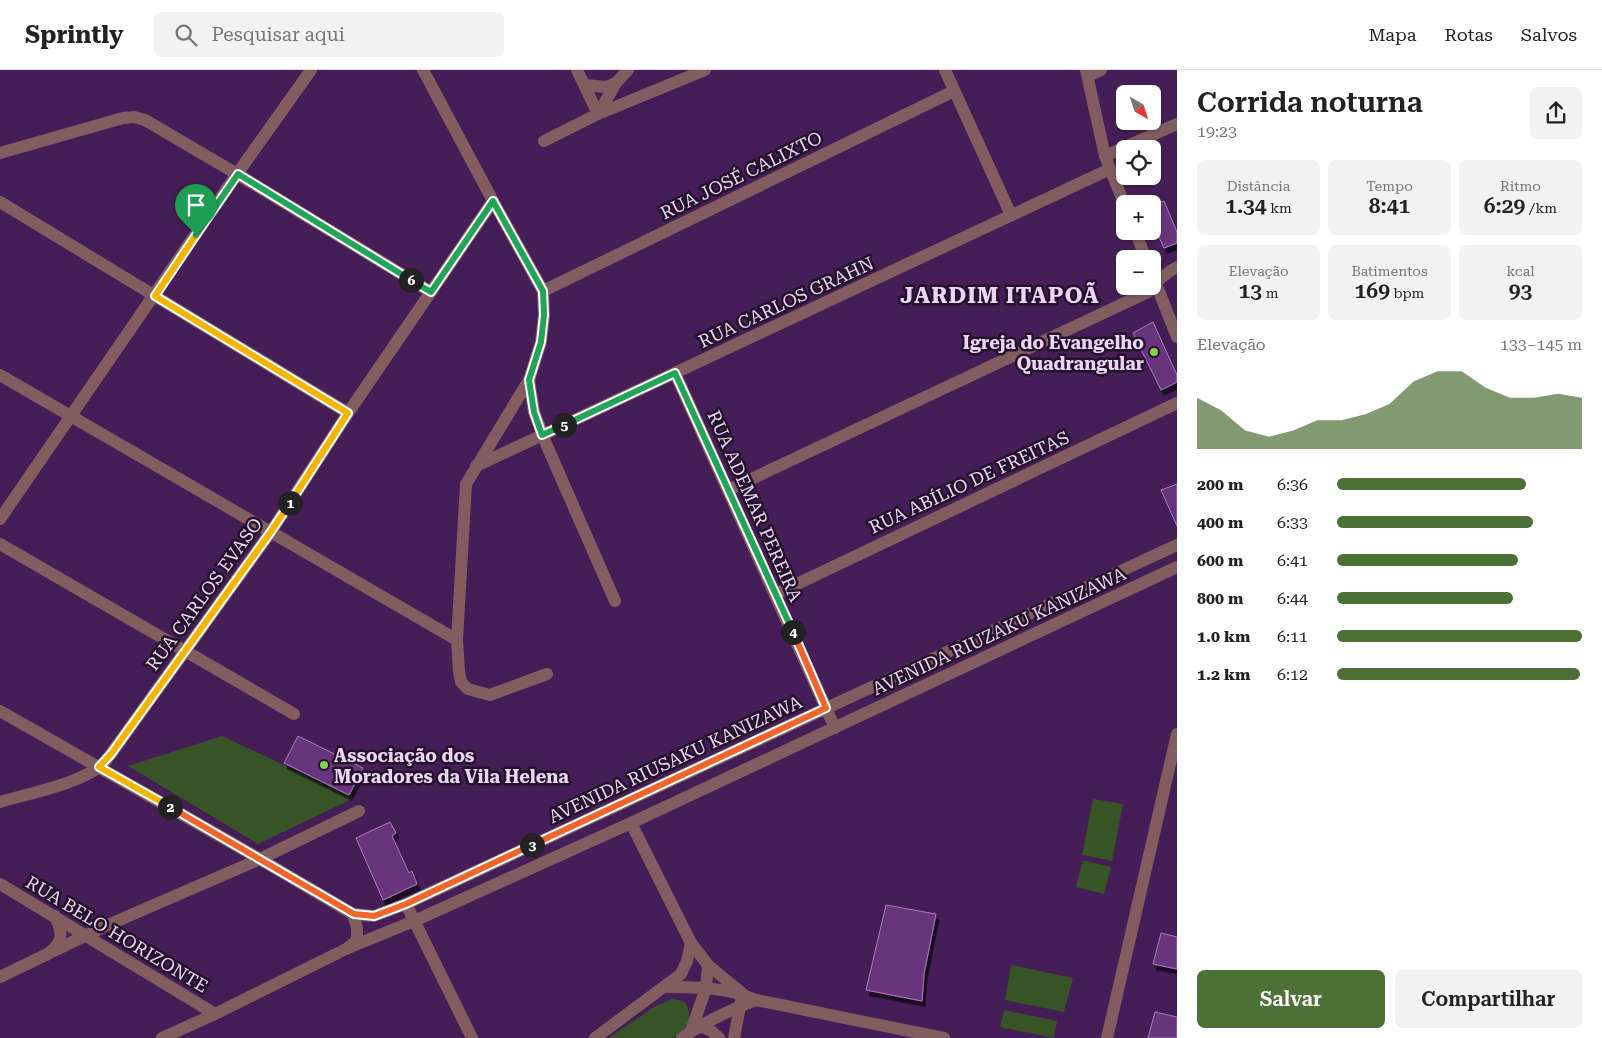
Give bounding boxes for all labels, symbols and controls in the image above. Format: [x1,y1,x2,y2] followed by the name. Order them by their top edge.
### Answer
[154,12,504,57] search box
[25,21,124,49] text: Sprintly
[172,21,200,49] icon: search
[212,23,345,46] text: Pesquisar aqui
[1368,24,1416,45] text: Mapa
[1444,24,1493,45] text: Rotas
[1521,24,1577,45] text: Salvos
[1116,85,1161,130] north arrow
[1116,85,1161,295] map controls
[1197,86,1423,119] text: Corrida noturna
[1530,87,1582,139] button: share
[1197,122,1237,141] text: 19:23
[657,127,825,223] street label: RUA JOSÉ CALIXTO
[1116,140,1161,185] button: locate
[1227,178,1290,194] text: Distância
[1366,178,1413,194] text: Tempo
[1500,178,1541,194] text: Ritmo
[175,184,217,235] pin
[182,191,210,219] icon: arrive
[1225,194,1267,218] text: 1.34
[1369,194,1410,218] text: 8:41
[1484,194,1525,218] text: 6:29
[1116,195,1161,240] button: +
[1267,200,1292,216] text: km
[1525,200,1557,216] text: /km
[1116,250,1161,295] button: −
[695,252,877,352] street label: RUA CARLOS GRAHN
[1229,263,1289,279] text: Elevação
[1351,263,1428,279] text: Batimentos
[1506,263,1535,279] text: kcal
[398,268,424,292] pin: 6
[408,272,415,288] text: 6
[1239,279,1262,303] text: 13
[1355,279,1390,303] text: 169
[1509,279,1532,303] text: 93
[900,281,1100,308] district label: JARDIM ITAPOÃ
[1262,285,1278,301] text: m
[1390,285,1424,301] text: bpm
[963,332,1144,374] place label: Igreja do Evangelho Quadrangular
[1197,335,1266,354] text: Elevação
[1500,335,1582,354] text: 133–145 m
[1148,346,1160,358] marker: Igreja do Evangelho Quadrangular
[703,407,807,605] street label: RUA ADEMAR PEREIRA
[552,412,576,438] pin: 5
[561,417,568,433] text: 5
[866,426,1072,538] street label: RUA ABÍLIO DE FREITAS
[1197,475,1243,494] text: 200 m
[1277,475,1308,494] text: 6:36
[278,490,302,516] pin: 1
[287,495,294,511] text: 1
[1197,513,1243,532] text: 400 m
[1277,513,1308,532] text: 6:33
[142,514,266,674] street label: RUA CARLOS EVASO
[1197,551,1243,570] text: 600 m
[1277,551,1308,570] text: 6:41
[869,563,1130,699] street label: AVENIDA RIUZAKU KANIZAWA
[1197,589,1243,608] text: 800 m
[1277,589,1308,608] text: 6:44
[780,620,806,644] pin: 4
[790,624,797,640] text: 4
[1197,627,1250,646] text: 1.0 km
[1277,627,1308,646] text: 6:11
[1197,665,1250,684] text: 1.2 km
[1277,665,1308,684] text: 6:12
[545,691,805,827] street label: AVENIDA RIUSAKU KANIZAWA
[334,745,569,787] place label: Associação dos Moradores da Vila Helena
[318,759,330,771] marker: Associação dos Moradores da Vila Helena
[158,794,182,820] pin: 2
[167,799,174,815] text: 2
[520,832,544,858] pin: 3
[529,837,536,853] text: 3
[22,871,212,997] street label: RUA BELO HORIZONTE
[1197,970,1385,1028] button: Salvar
[1395,970,1582,1028] button: Compartilhar

